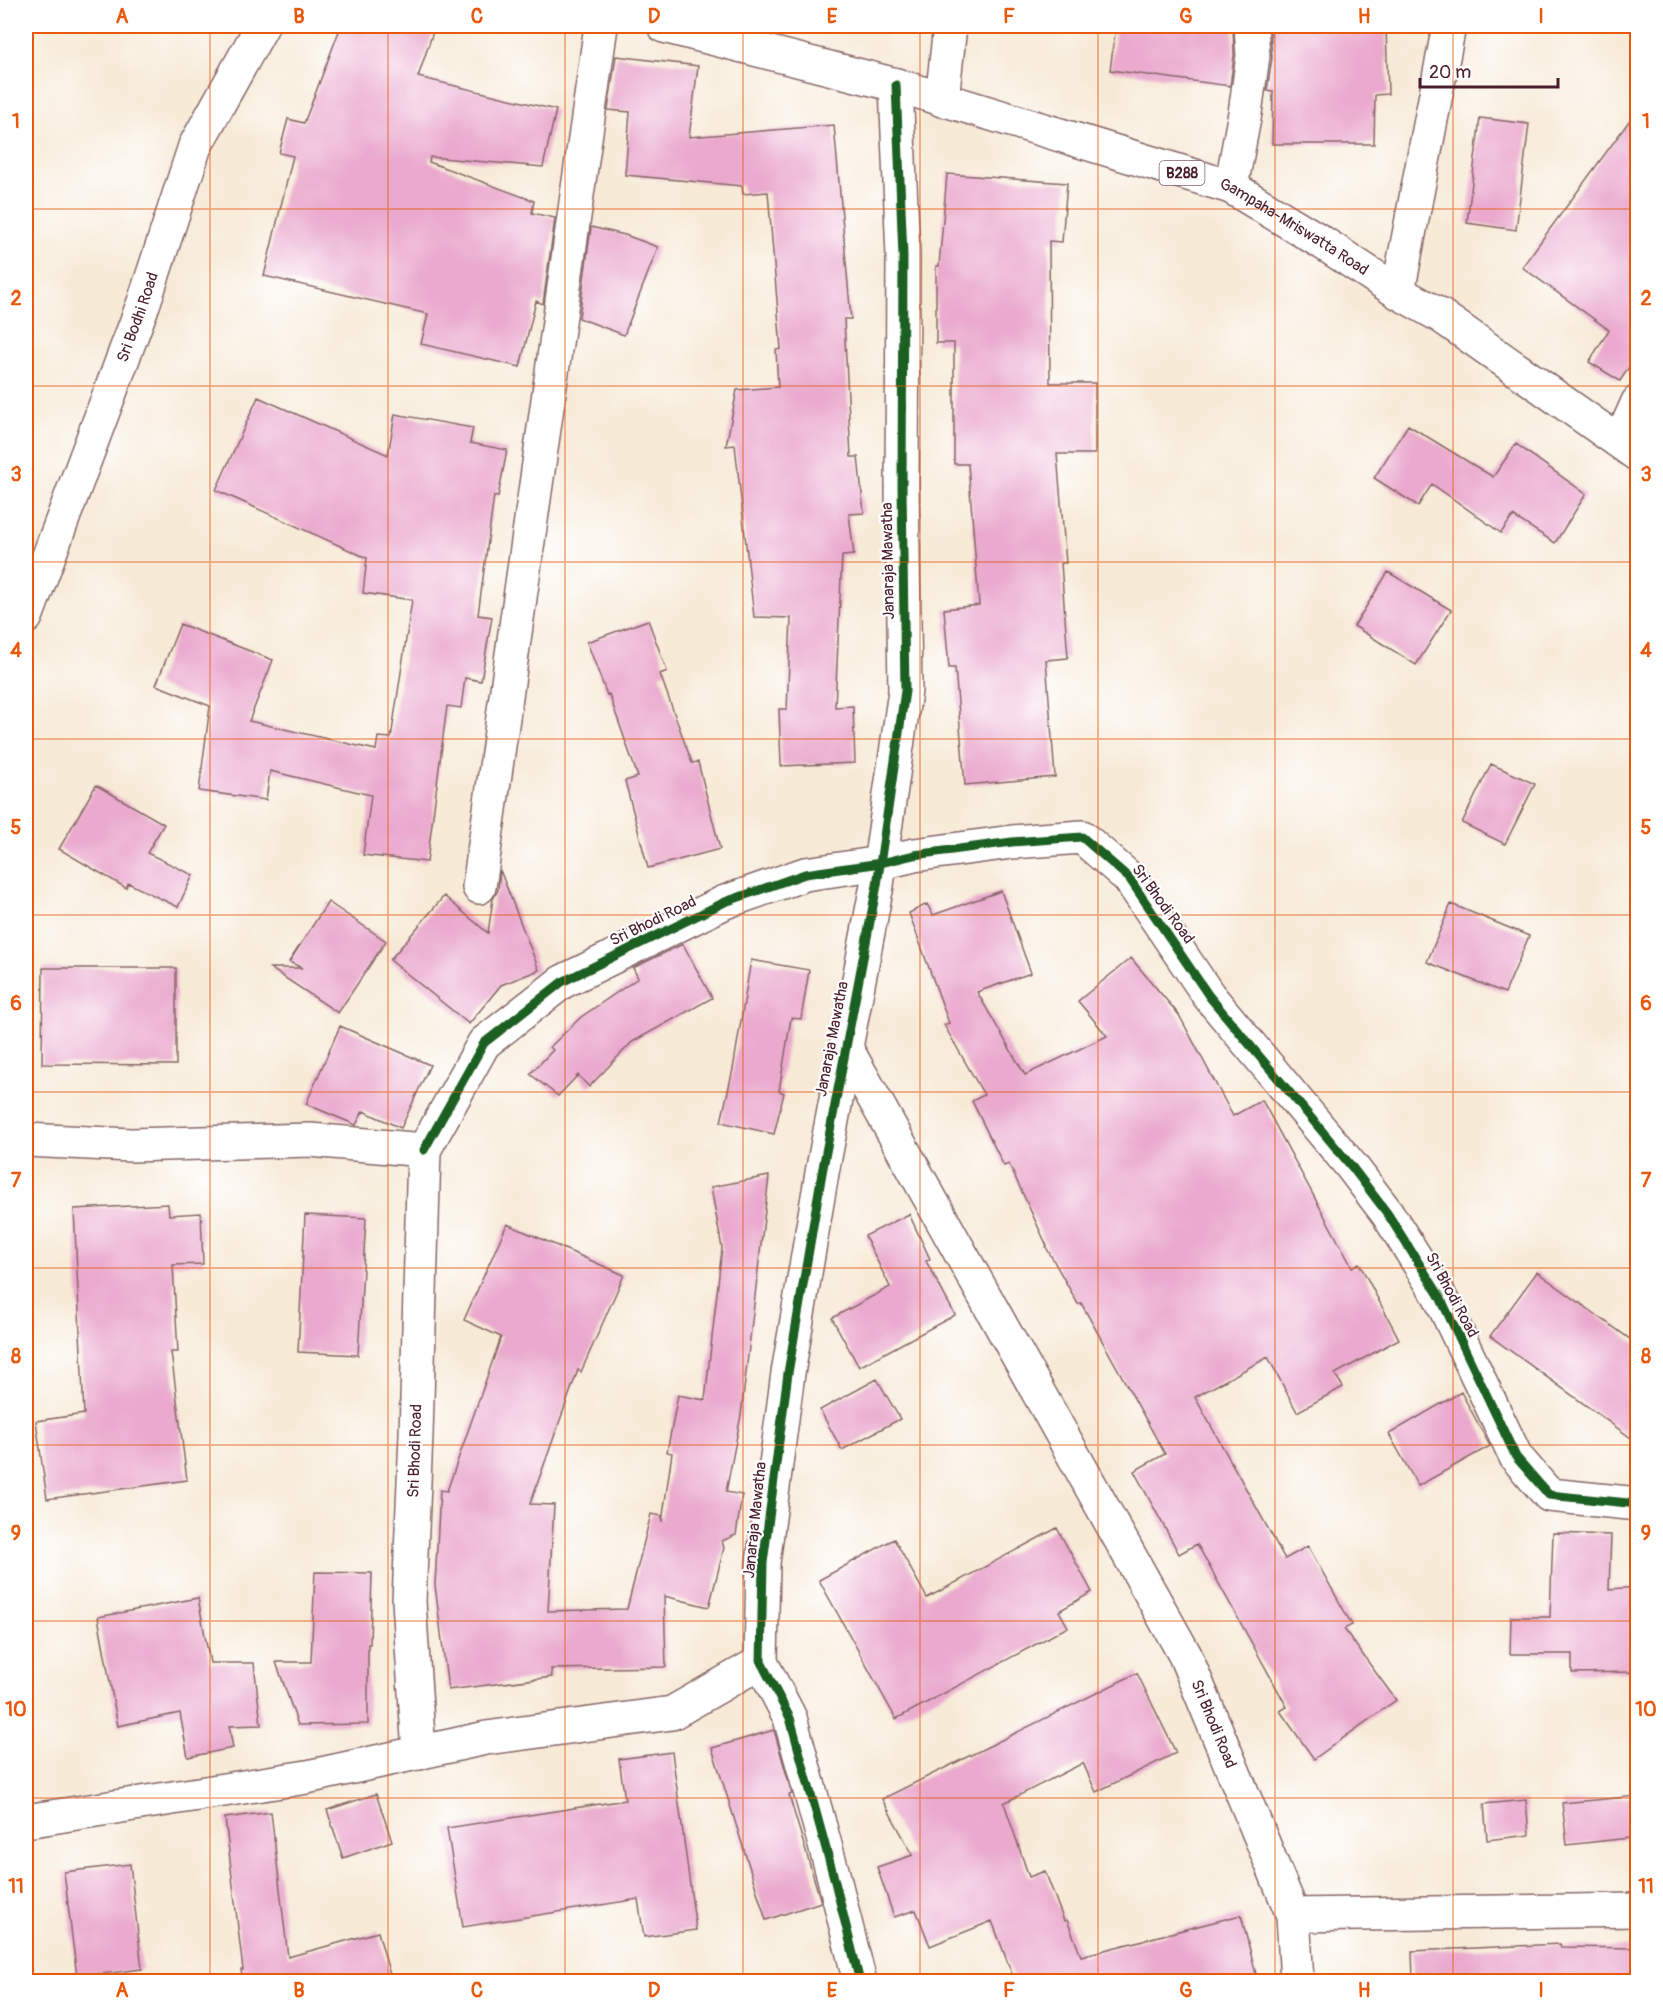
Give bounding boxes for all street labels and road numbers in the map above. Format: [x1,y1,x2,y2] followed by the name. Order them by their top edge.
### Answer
[1160,161,1204,185] road number: B288
[1217,174,1372,280] street label: Gampaha-Mriswatta Road
[112,270,163,365] street label: Sri Bodhi Road
[877,502,899,620] street label: Janaraja Mawatha
[1127,860,1199,948] street label: Sri Bhodi Road
[606,891,700,951] street label: Sri Bhodi Road
[811,980,853,1098] street label: Janaraja Mawatha
[1421,1249,1483,1341] street label: Sri Bhodi Road
[403,1404,427,1498] street label: Sri Bhodi Road
[739,1461,771,1579] street label: Janaraja Mawatha
[1186,1677,1241,1771] street label: Sri Bhodi Road

